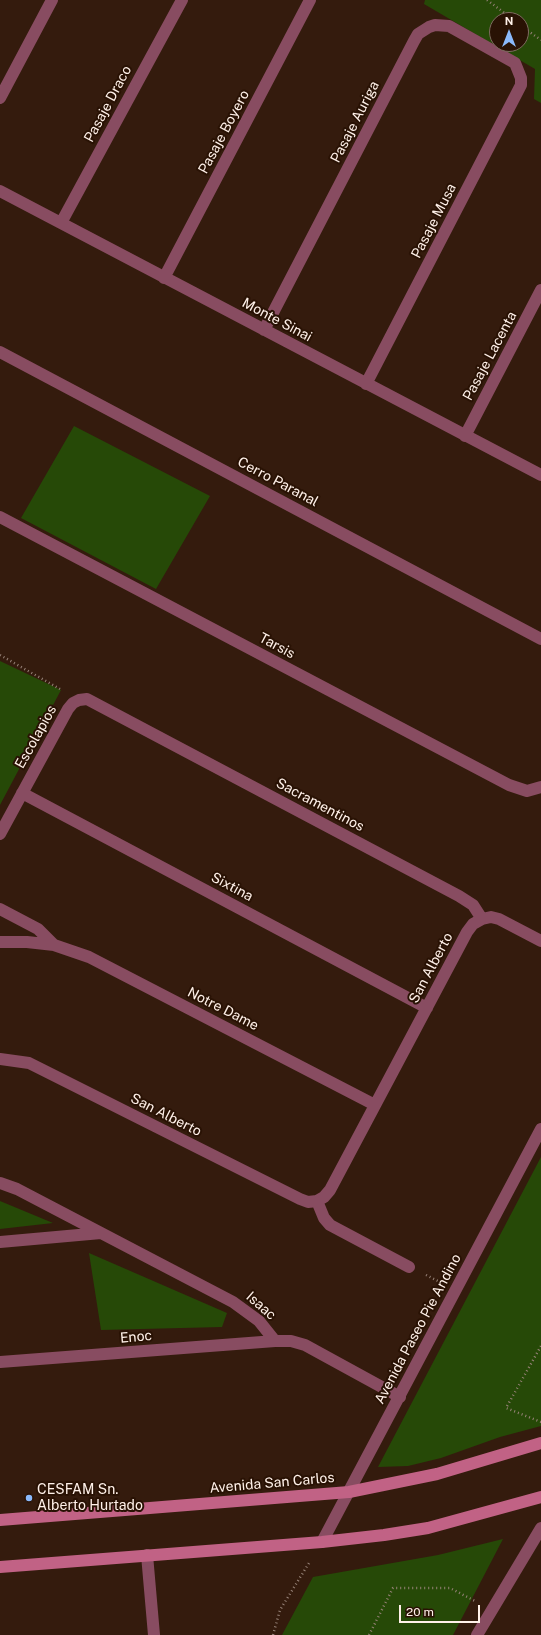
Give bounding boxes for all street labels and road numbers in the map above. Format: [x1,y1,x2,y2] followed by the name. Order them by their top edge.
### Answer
[81,63,135,145] street label: Pasaje Draco
[327,78,383,166] street label: Pasaje Auriga
[195,87,253,177] street label: Pasaje Boyero
[408,181,460,261] street label: Pasaje Musa
[239,295,315,345] street label: Monte Sinai
[460,309,520,403] street label: Pasaje Lacenta
[235,454,321,510] street label: Cerro Paranal
[256,630,298,662] street label: Tarsis
[12,702,60,772] street label: Escolapios
[273,775,367,835] street label: Sacramentinos
[208,869,256,905] street label: Sixtina
[405,930,457,1006] street label: San Alberto
[185,984,261,1034] street label: Notre Dame
[128,1090,204,1140] street label: San Alberto
[371,1251,465,1407] street label: Avenida Paseo Pie Andino
[243,1288,279,1324] street label: Isaac
[119,1327,153,1347] street label: Enoc
[209,1469,335,1497] street label: Avenida San Carlos

